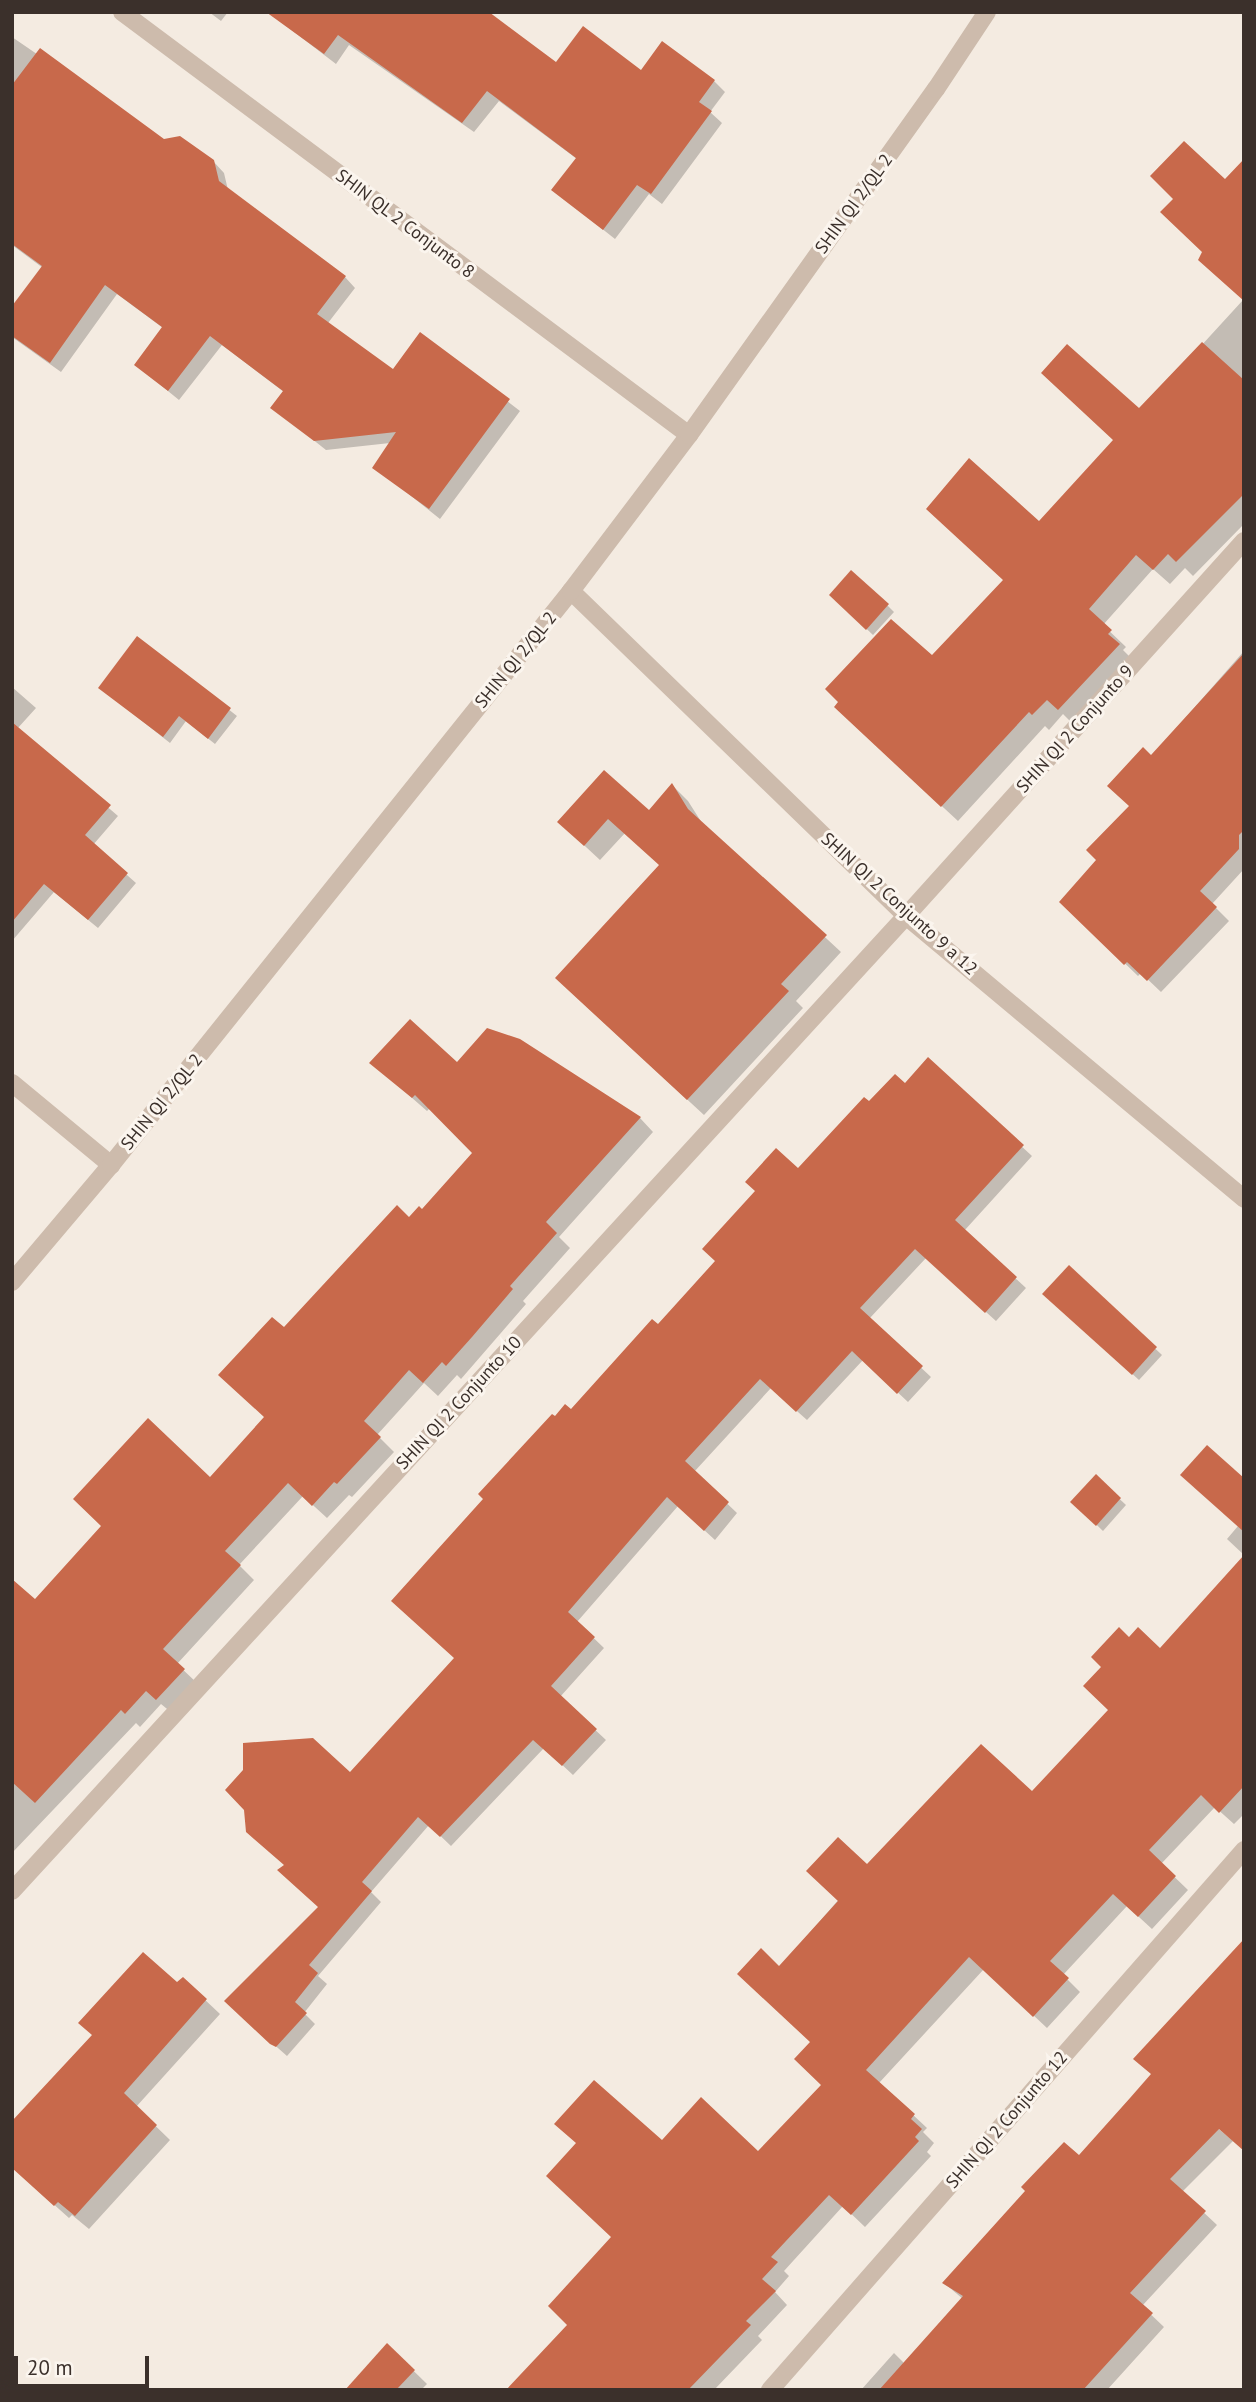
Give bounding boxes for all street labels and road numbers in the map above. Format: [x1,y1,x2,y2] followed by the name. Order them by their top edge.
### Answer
[810,150,898,258] street label: SHIN QI 2/QL 2
[331,165,479,283] street label: SHIN QL 2 Conjunto 8
[470,607,562,713] street label: SHIN QI 2/QL 2
[1012,661,1138,797] street label: SHIN QI 2 Conjunto 9
[816,828,982,980] street label: SHIN QI 2 Conjunto 9 a 12
[116,1049,208,1155] street label: SHIN QI 2/QL 2
[392,1332,526,1474] street label: SHIN QI 2 Conjunto 10
[942,2047,1072,2193] street label: SHIN QI 2 Conjunto 12

